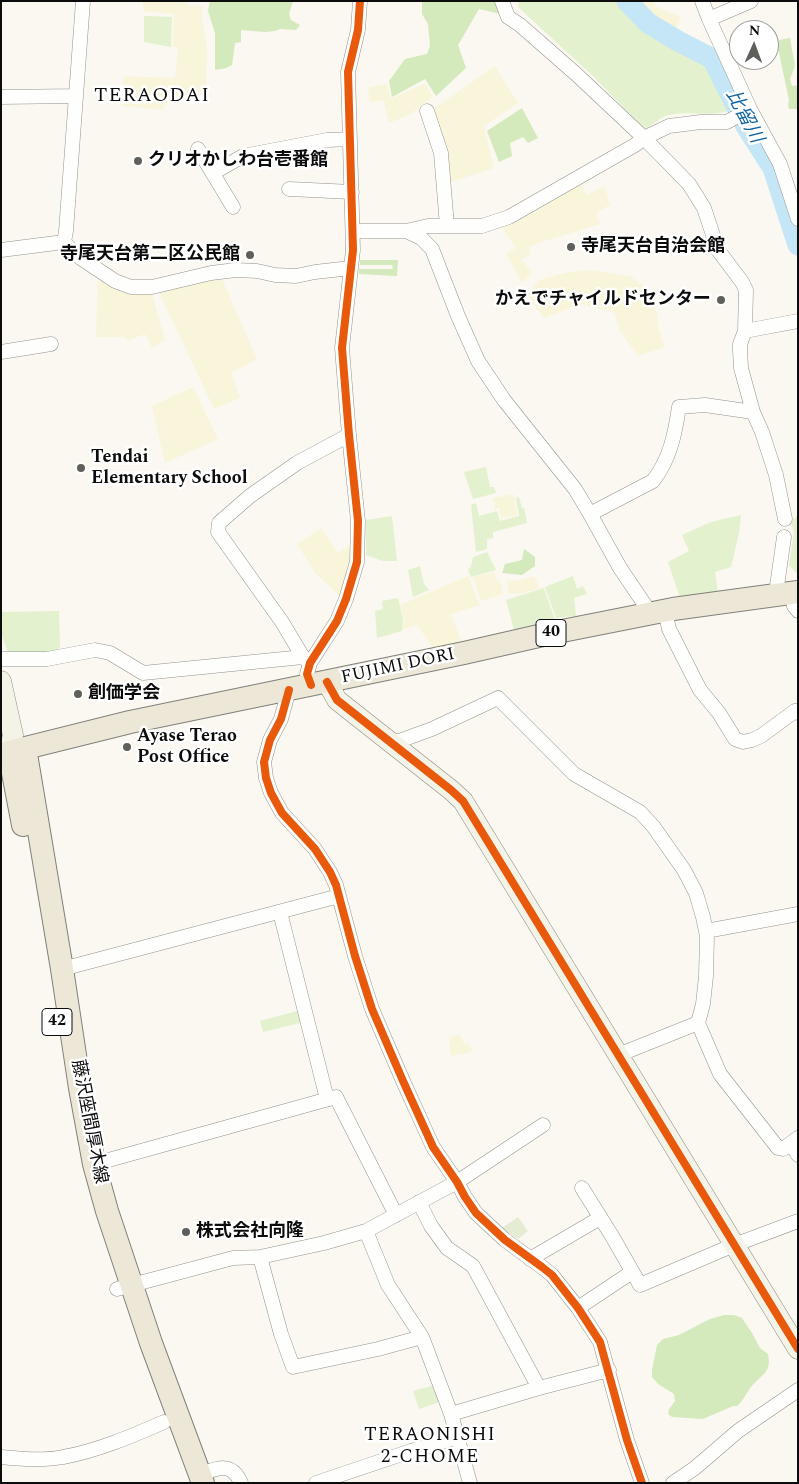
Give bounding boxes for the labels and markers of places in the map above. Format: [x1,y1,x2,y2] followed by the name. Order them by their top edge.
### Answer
[148,150,328,172] place label: クリオかしわ台壱番館
[132,155,144,167] marker: クリオかしわ台壱番館
[581,236,725,258] place label: 寺尾天台自治会館
[565,241,577,253] marker: 寺尾天台自治会館
[60,244,240,266] place label: 寺尾天台第二区公民館
[244,249,256,261] marker: 寺尾天台第二区公民館
[495,289,711,311] place label: かえでチャイルドセンター
[715,294,727,306] marker: かえでチャイルドセンター
[91,447,248,489] place label: Tendai Elementary School
[75,462,87,474] marker: Tendai Elementary School
[88,683,160,705] place label: 創価学会
[72,688,84,700] marker: 創価学会
[137,726,237,769] place label: Ayase Terao Post Office
[121,741,133,753] marker: Ayase Terao Post Office
[196,1221,304,1243] place label: 株式会社向隆
[180,1226,192,1238] marker: 株式会社向隆

